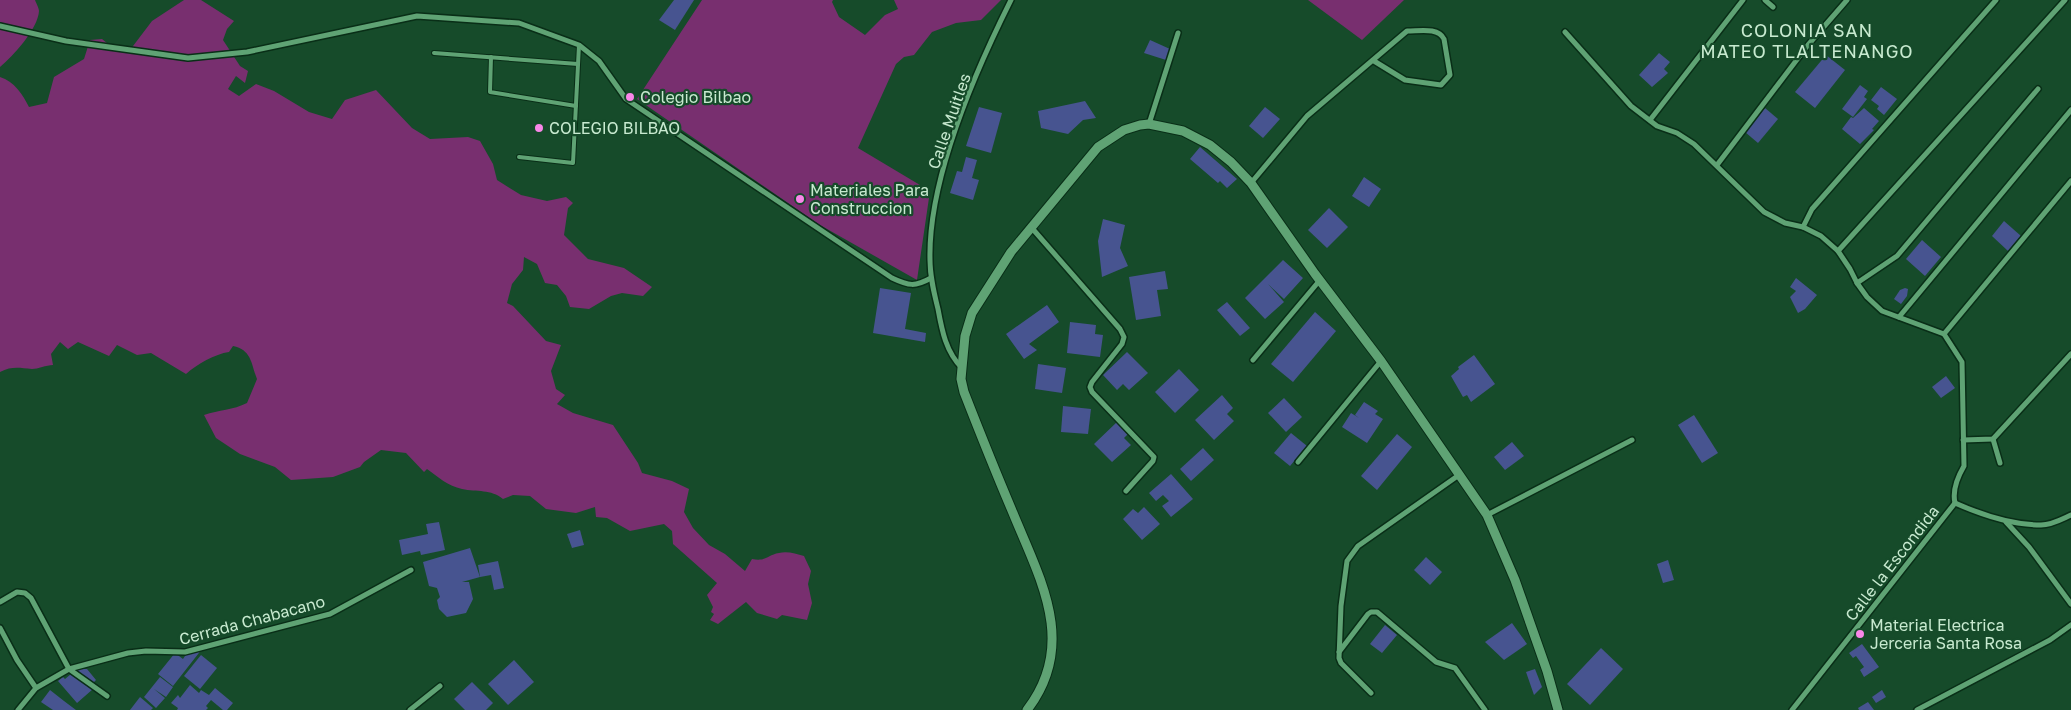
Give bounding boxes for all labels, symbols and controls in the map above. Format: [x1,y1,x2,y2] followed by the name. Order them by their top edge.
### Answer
[1700,19,1914,62] district label: COLONIA SAN MATEO TLALTENANGO
[923,70,975,172] street label: Calle Muitles
[640,87,751,107] place label: Colegio Bilbao
[624,91,636,103] marker: Colegio Bilbao
[549,118,680,138] place label: COLEGIO BILBAO
[533,122,545,134] marker: COLEGIO BILBAO
[810,180,929,218] place label: Materiales Para Construccion
[794,193,806,205] marker: Materiales Para Construccion
[1841,501,1943,625] street label: Calle la Escondida
[177,591,327,649] street label: Cerrada Chabacano
[1870,615,2022,653] place label: Material Electrica Jerceria Santa Rosa
[1854,628,1866,640] marker: Material Electrica Jerceria Santa Rosa

